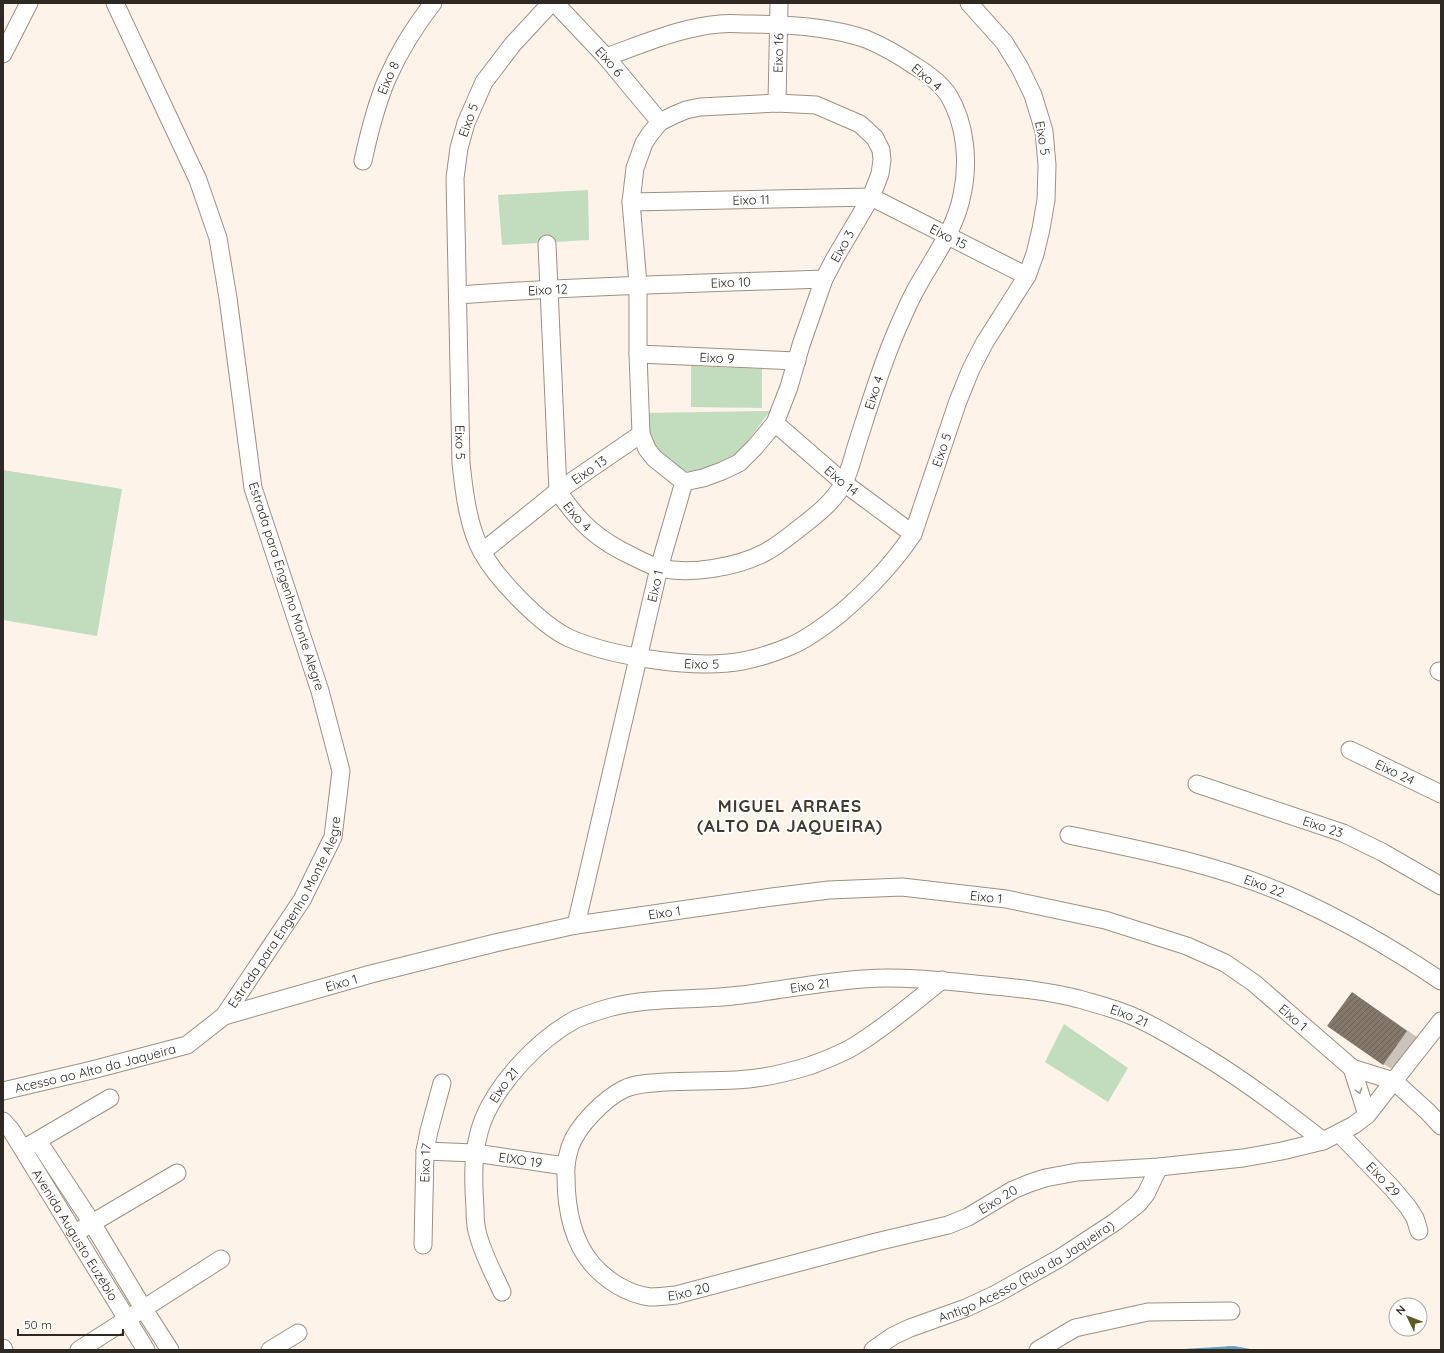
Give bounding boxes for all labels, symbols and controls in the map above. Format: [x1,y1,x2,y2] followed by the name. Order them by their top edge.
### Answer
[770,33,786,73] street label: Eixo 16
[592,43,627,80] street label: Eixo 6
[374,58,402,97] street label: Eixo 8
[909,60,945,94] street label: Eixo 4
[455,101,481,139] street label: Eixo 5
[1032,119,1054,157] street label: Eixo 5
[732,191,770,208] street label: Eixo 11
[927,220,970,252] street label: Eixo 15
[827,227,857,265] street label: Eixo 3
[710,273,751,291] street label: Eixo 10
[528,280,568,298] street label: Eixo 12
[699,349,735,366] street label: Eixo 9
[861,373,887,411] street label: Eixo 4
[452,425,469,460] street label: Eixo 5
[928,431,955,469] street label: Eixo 5
[568,452,610,487] street label: Eixo 13
[821,462,862,499] street label: Eixo 14
[246,480,328,692] street label: Estrada para Engenho Monte Alegre
[560,498,595,535] street label: Eixo 4
[643,568,666,604] street label: Eixo 1
[684,655,719,672] street label: Eixo 5
[1373,755,1417,788] street label: Eixo 24
[697,795,883,836] district label: MIGUEL ARRAES (ALTO DA JAQUEIRA)
[1301,812,1346,841] street label: Eixo 23
[224,815,343,1011] street label: Estrada para Engenho Monte Alegre
[1242,871,1287,901] street label: Eixo 22
[969,887,1003,907] street label: Eixo 1
[647,902,682,923] street label: Eixo 1
[323,970,359,995] street label: Eixo 1
[789,974,831,996] street label: Eixo 21
[1276,1000,1311,1034] street label: Eixo 1
[1108,1001,1151,1030] street label: Eixo 21
[13,1040,177,1096] street label: Acesso ao Alto da Jaqueira
[485,1064,522,1106] street label: Eixo 21
[1355,1088,1363,1095] one-way arrow
[416,1142,434,1183] street label: Eixo 17
[498,1149,543,1171] street label: EIXO 19
[1363,1158,1404,1200] street label: Eixo 29
[29,1166,122,1304] street label: Avenida Augusto Euzébio
[975,1181,1020,1217] street label: Eixo 20
[936,1217,1117,1325] street label: Antigo Acesso (Rua da Jaqueira)
[667,1278,712,1304] street label: Eixo 20
[1388,1297,1428,1337] north arrow
[1393,1302,1409,1318] text: N
[18,1311,123,1337] scale bar
[24,1317,52,1332] text: 50 m

